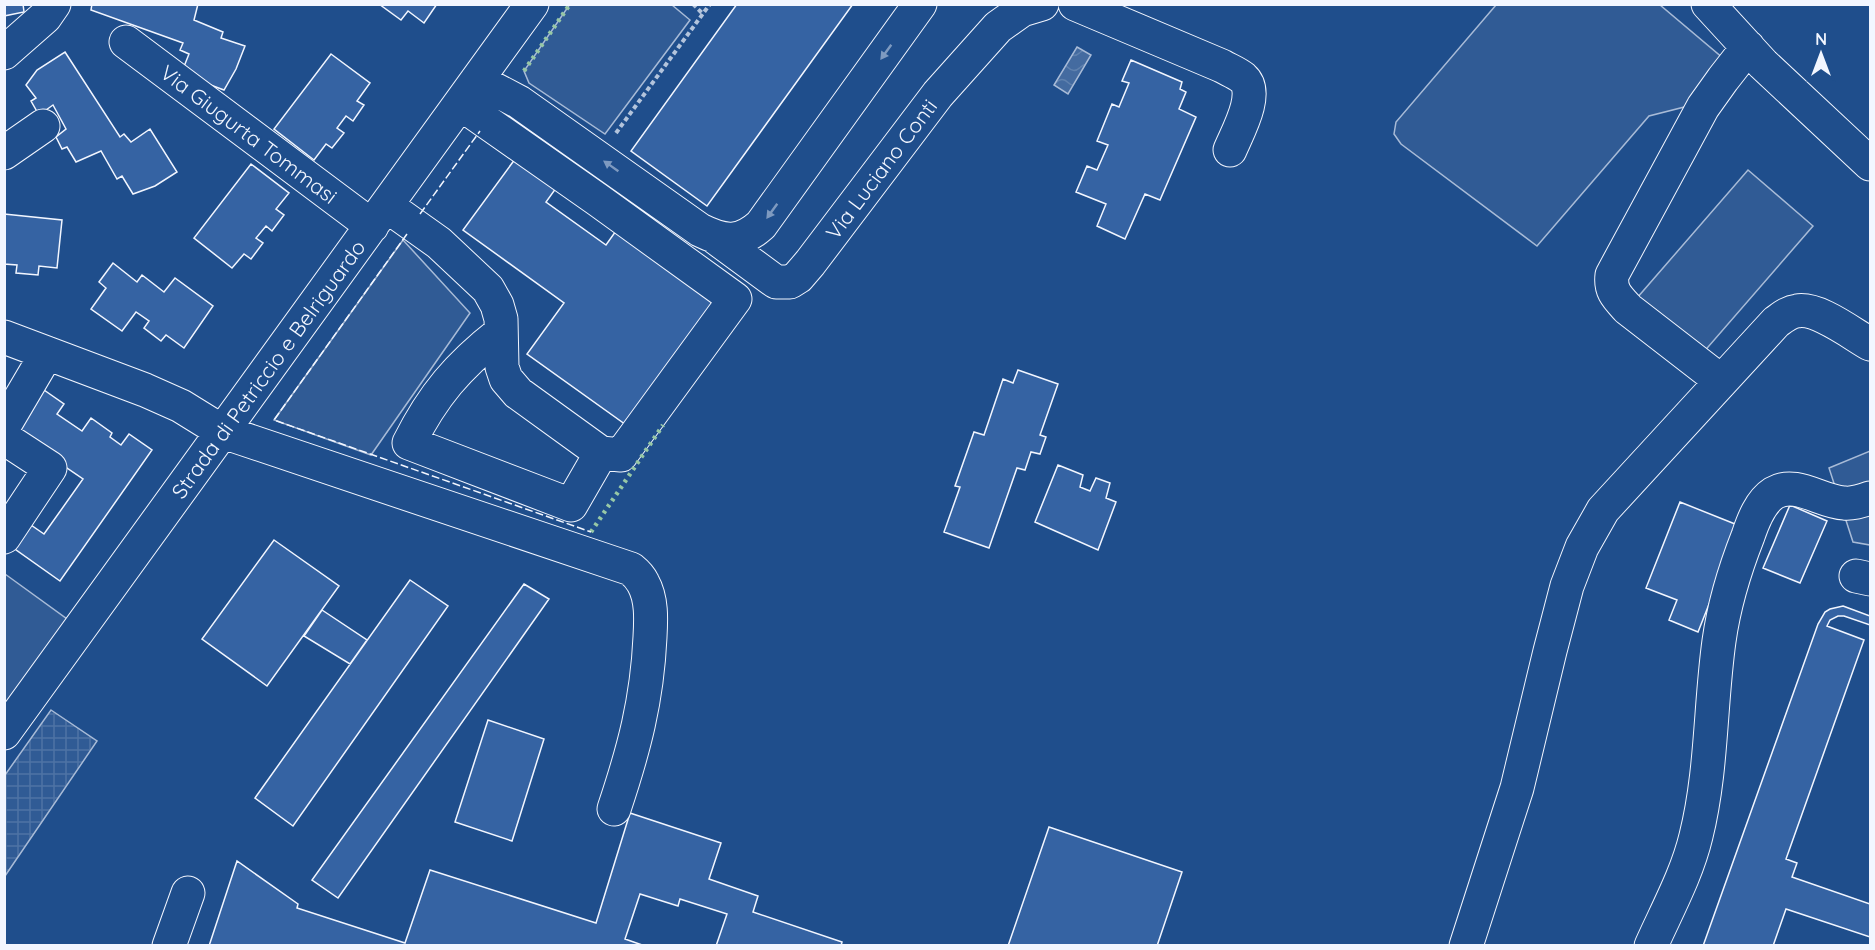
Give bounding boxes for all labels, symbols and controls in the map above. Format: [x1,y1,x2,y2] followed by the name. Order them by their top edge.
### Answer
[1791,24,1851,84] north arrow
[1815,29,1827,49] text: N
[880,44,892,60] one-way arrow
[156,59,342,209] street label: Via Giugurta Tommasi
[820,94,942,244] street label: Via Luciano Conti
[604,161,619,173] one-way arrow
[766,202,778,218] one-way arrow
[165,235,371,503] street label: Strada di Petriccio e Belriguardo

